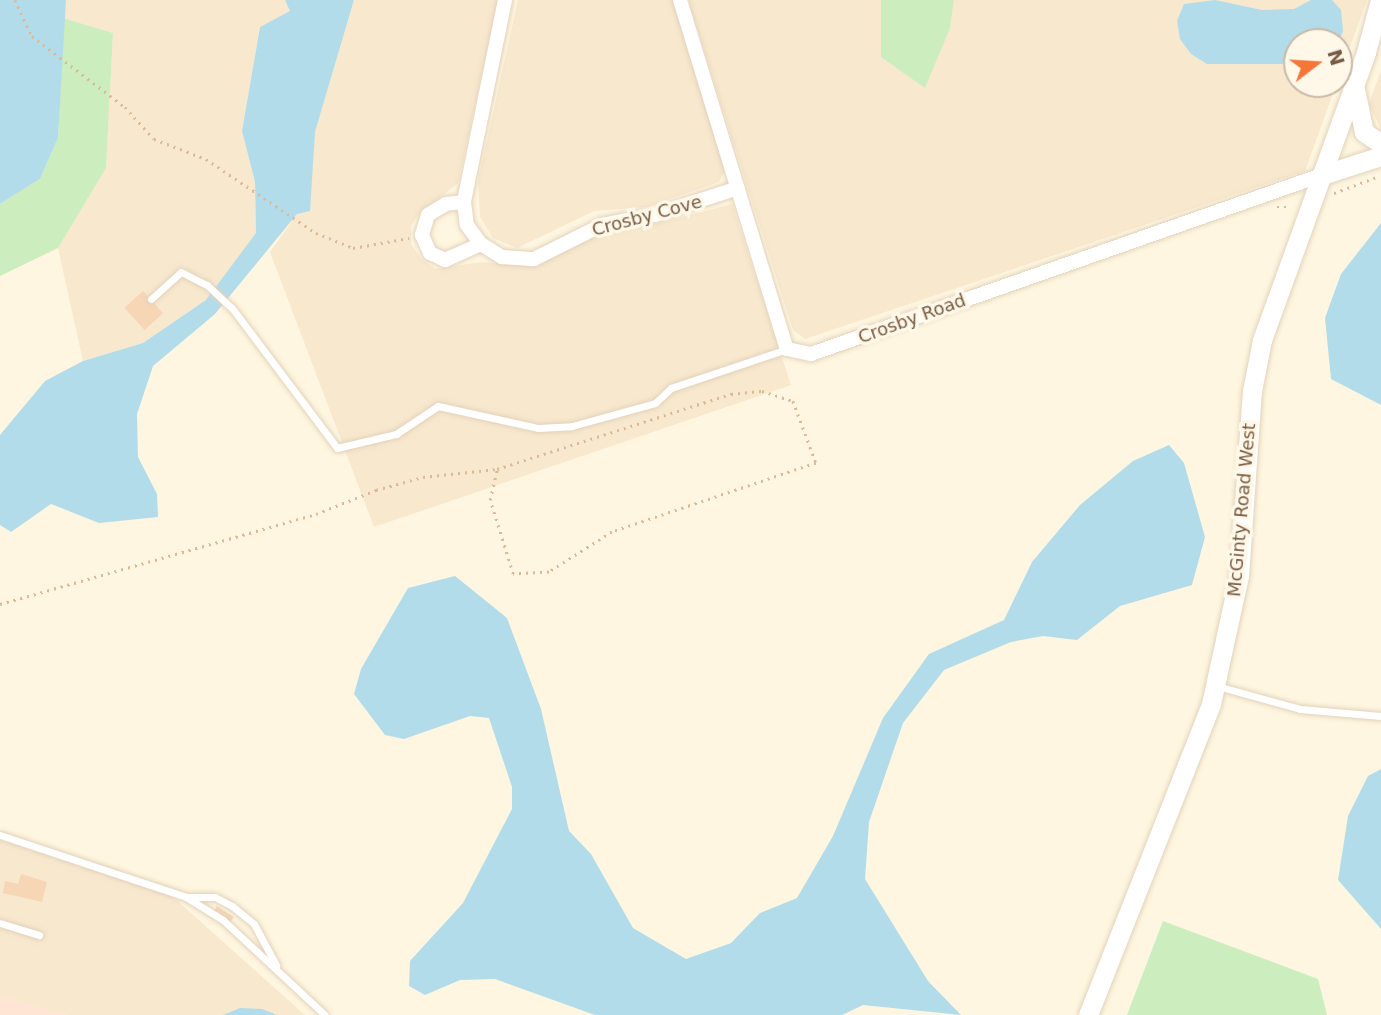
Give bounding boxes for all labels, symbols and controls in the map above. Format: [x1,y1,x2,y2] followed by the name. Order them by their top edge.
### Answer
[1283,28,1353,98] north arrow
[1323,47,1349,68] text: N
[590,191,704,241] street label: Crosby Cove
[855,290,969,348] street label: Crosby Road
[1224,422,1260,598] street label: McGinty Road West

